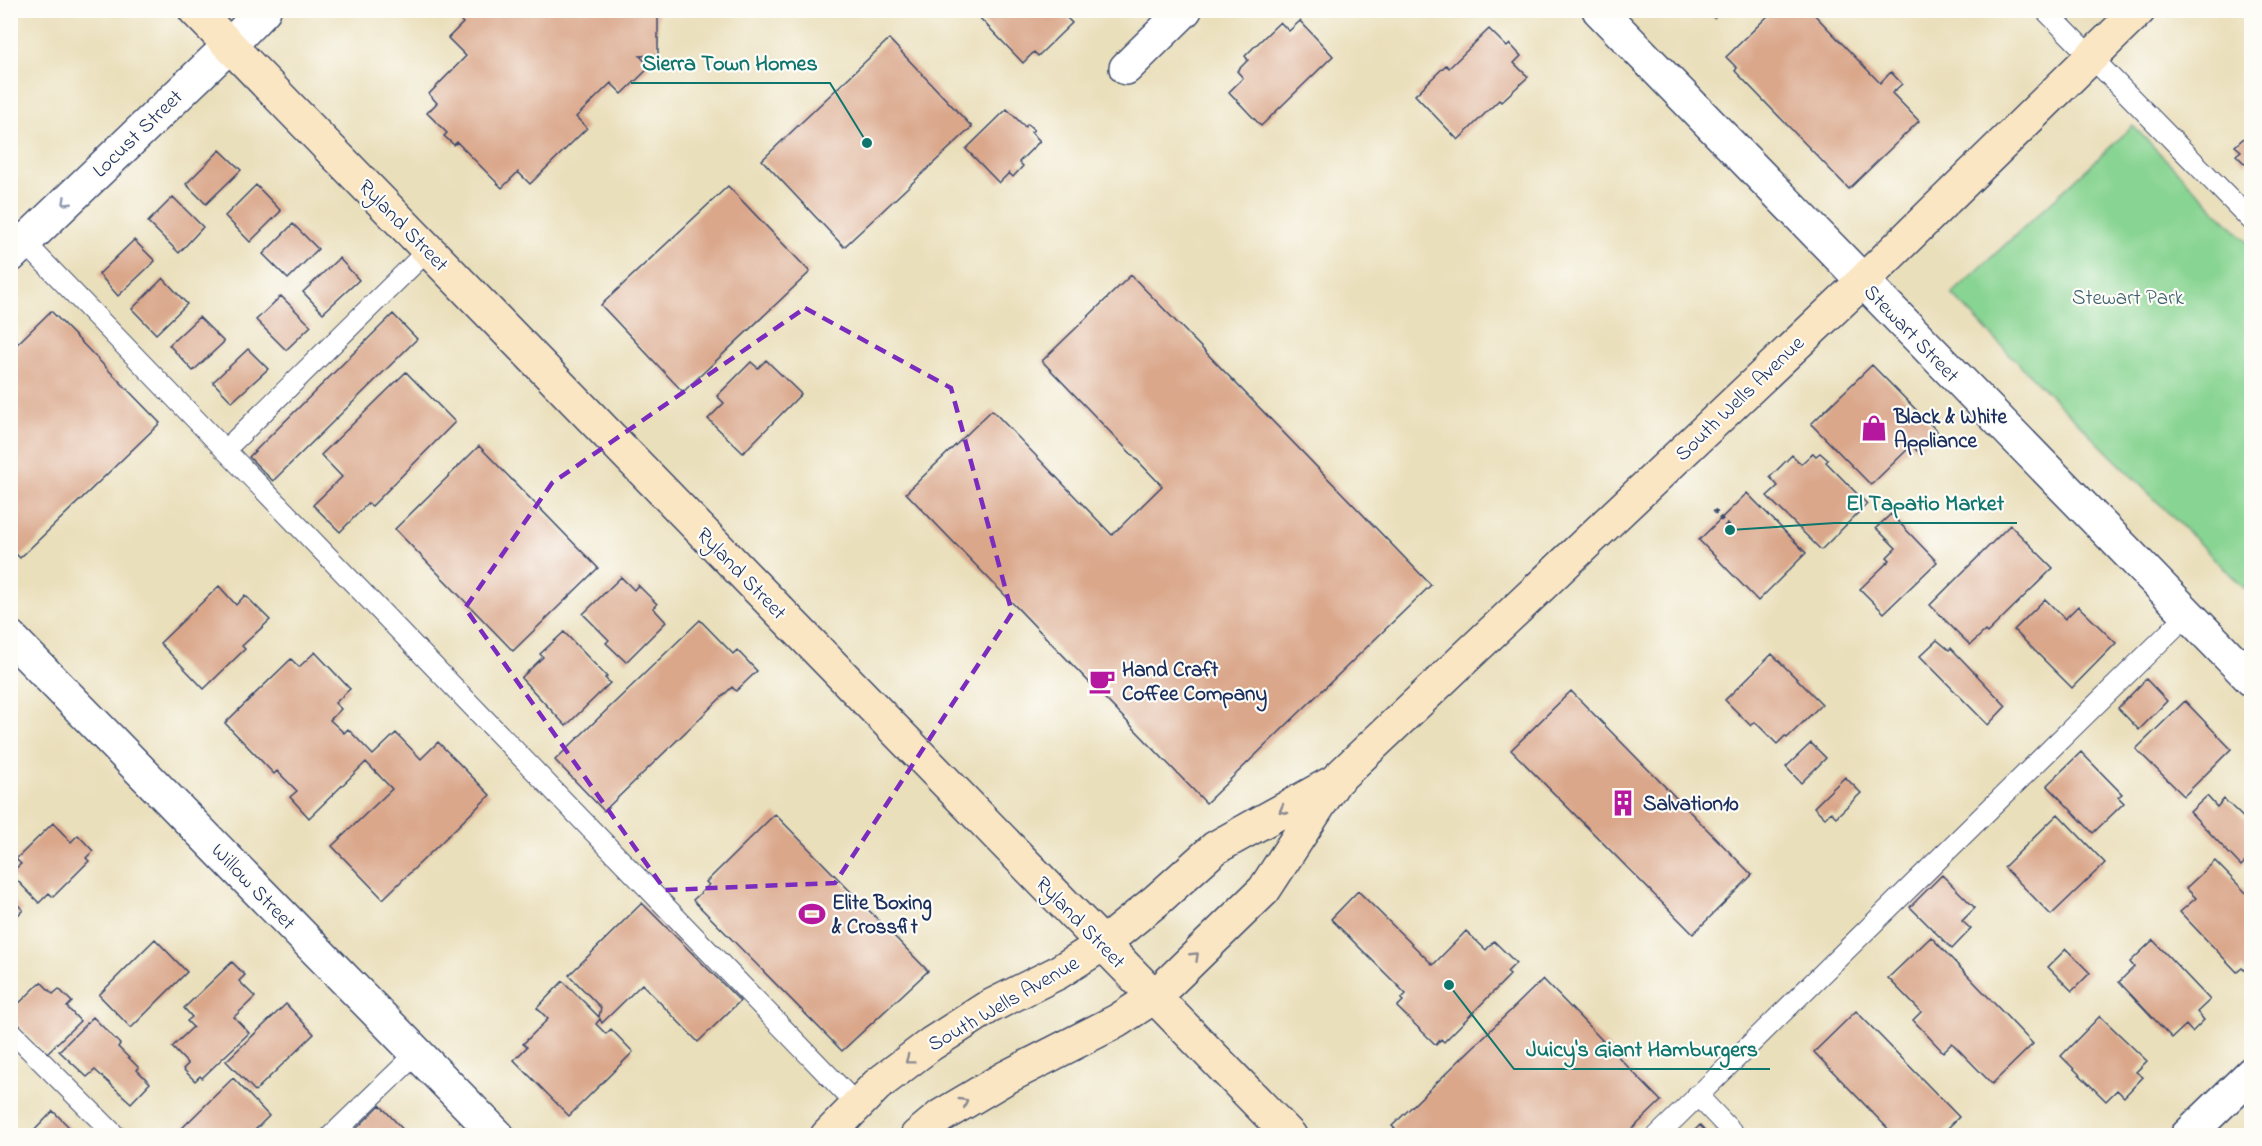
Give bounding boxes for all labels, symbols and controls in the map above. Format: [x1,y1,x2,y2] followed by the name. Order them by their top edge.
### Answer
[631,43,830,83] callout: Sierra Town Homes
[642,49,818,81] text: Sierra Town Homes
[86,83,190,185] street label: Locust Street
[349,173,455,281] street label: Ryland Street
[62,195,73,206] one-way arrow
[1856,278,1965,390] street label: Stewart Street
[2072,284,2185,314] park label: Stewart Park
[1669,329,1812,469] street label: South Wells Avenue
[1893,403,2007,457] place label: Black & White Appliance
[1859,413,1889,443] shop icon: Black & White Appliance
[1834,483,2017,523] callout: El Tapatio Market
[1846,489,2005,521] text: El Tapatio Market
[687,521,793,629] street label: Ryland Street
[1122,656,1267,712] place label: Hand Craft Coffee Company
[1087,666,1117,696] cafe icon: Hand Craft Coffee Company
[1608,788,1638,818] building icon: Salvation10
[1643,790,1739,820] place label: Salvation10
[1279,803,1290,814] one-way arrow
[203,837,302,938] street label: Willow Street
[1026,870,1132,978] street label: Ryland Street
[831,889,932,943] place label: Elite Boxing & Crossfit
[797,899,827,929] sports icon: Elite Boxing & Crossfit
[923,949,1086,1060] street label: South Wells Avenue
[1188,952,1199,963] one-way arrow
[1514,1029,1770,1069] callout: Juicy's Giant Hamburgers
[1526,1035,1758,1068] text: Juicy's Giant Hamburgers
[904,1053,915,1064] one-way arrow
[958,1098,968,1109] one-way arrow

